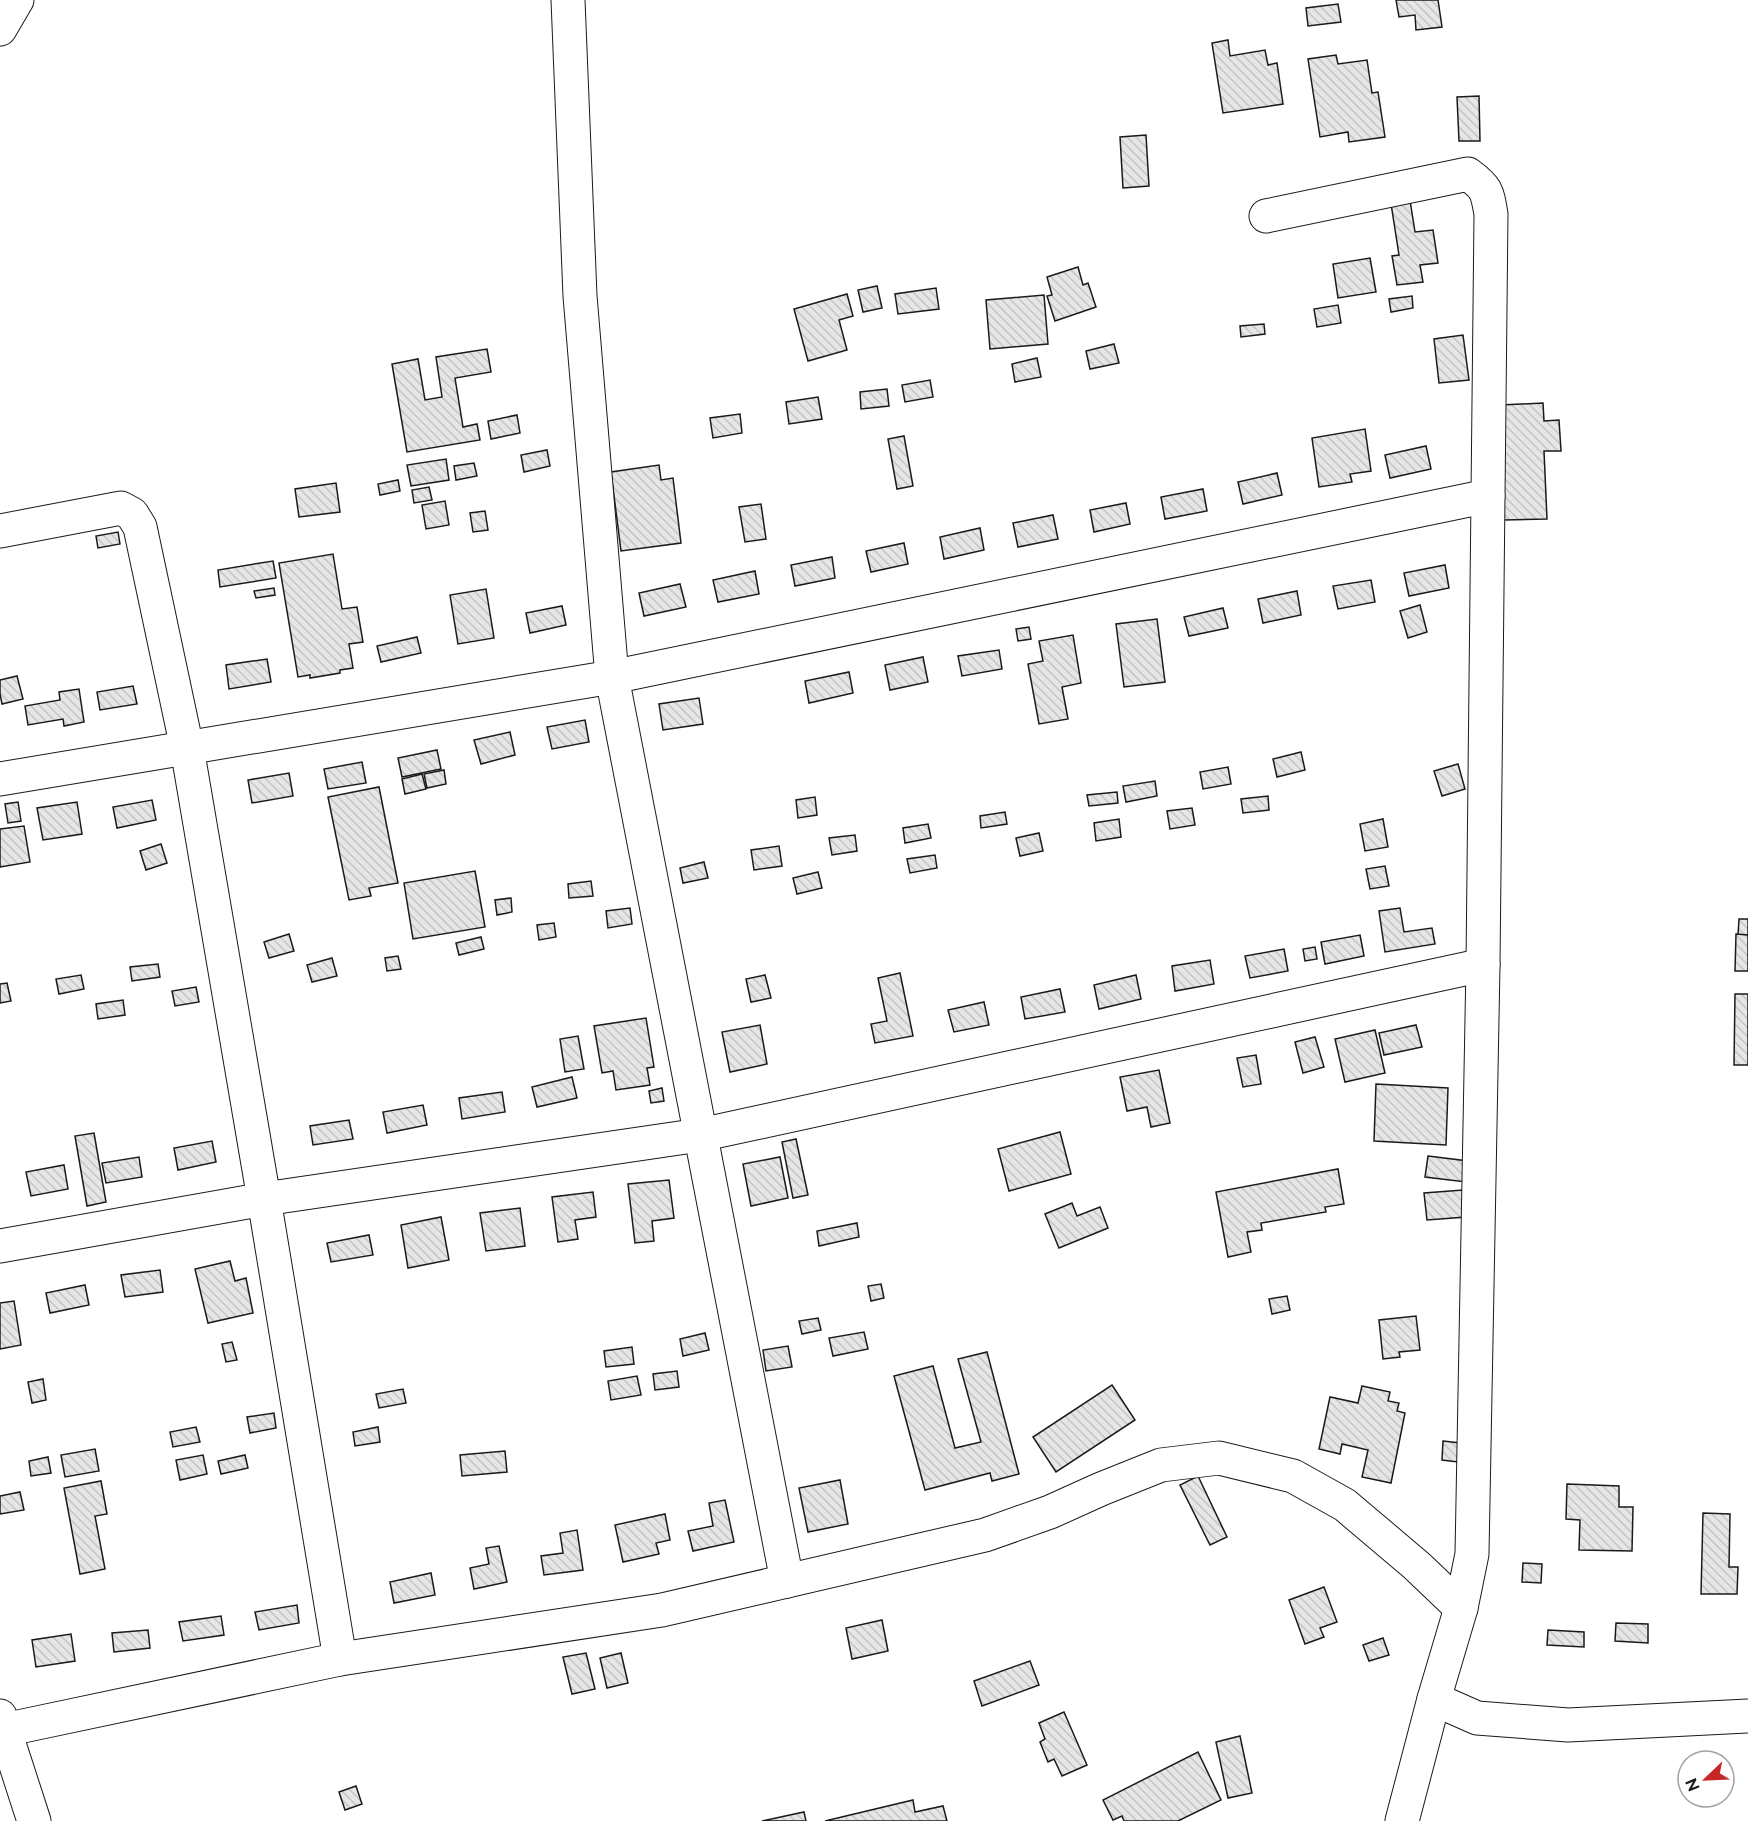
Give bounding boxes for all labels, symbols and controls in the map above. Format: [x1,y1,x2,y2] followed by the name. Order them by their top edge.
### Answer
[1676,1749,1736,1809] north arrow
[1682,1775,1704,1794] text: N

